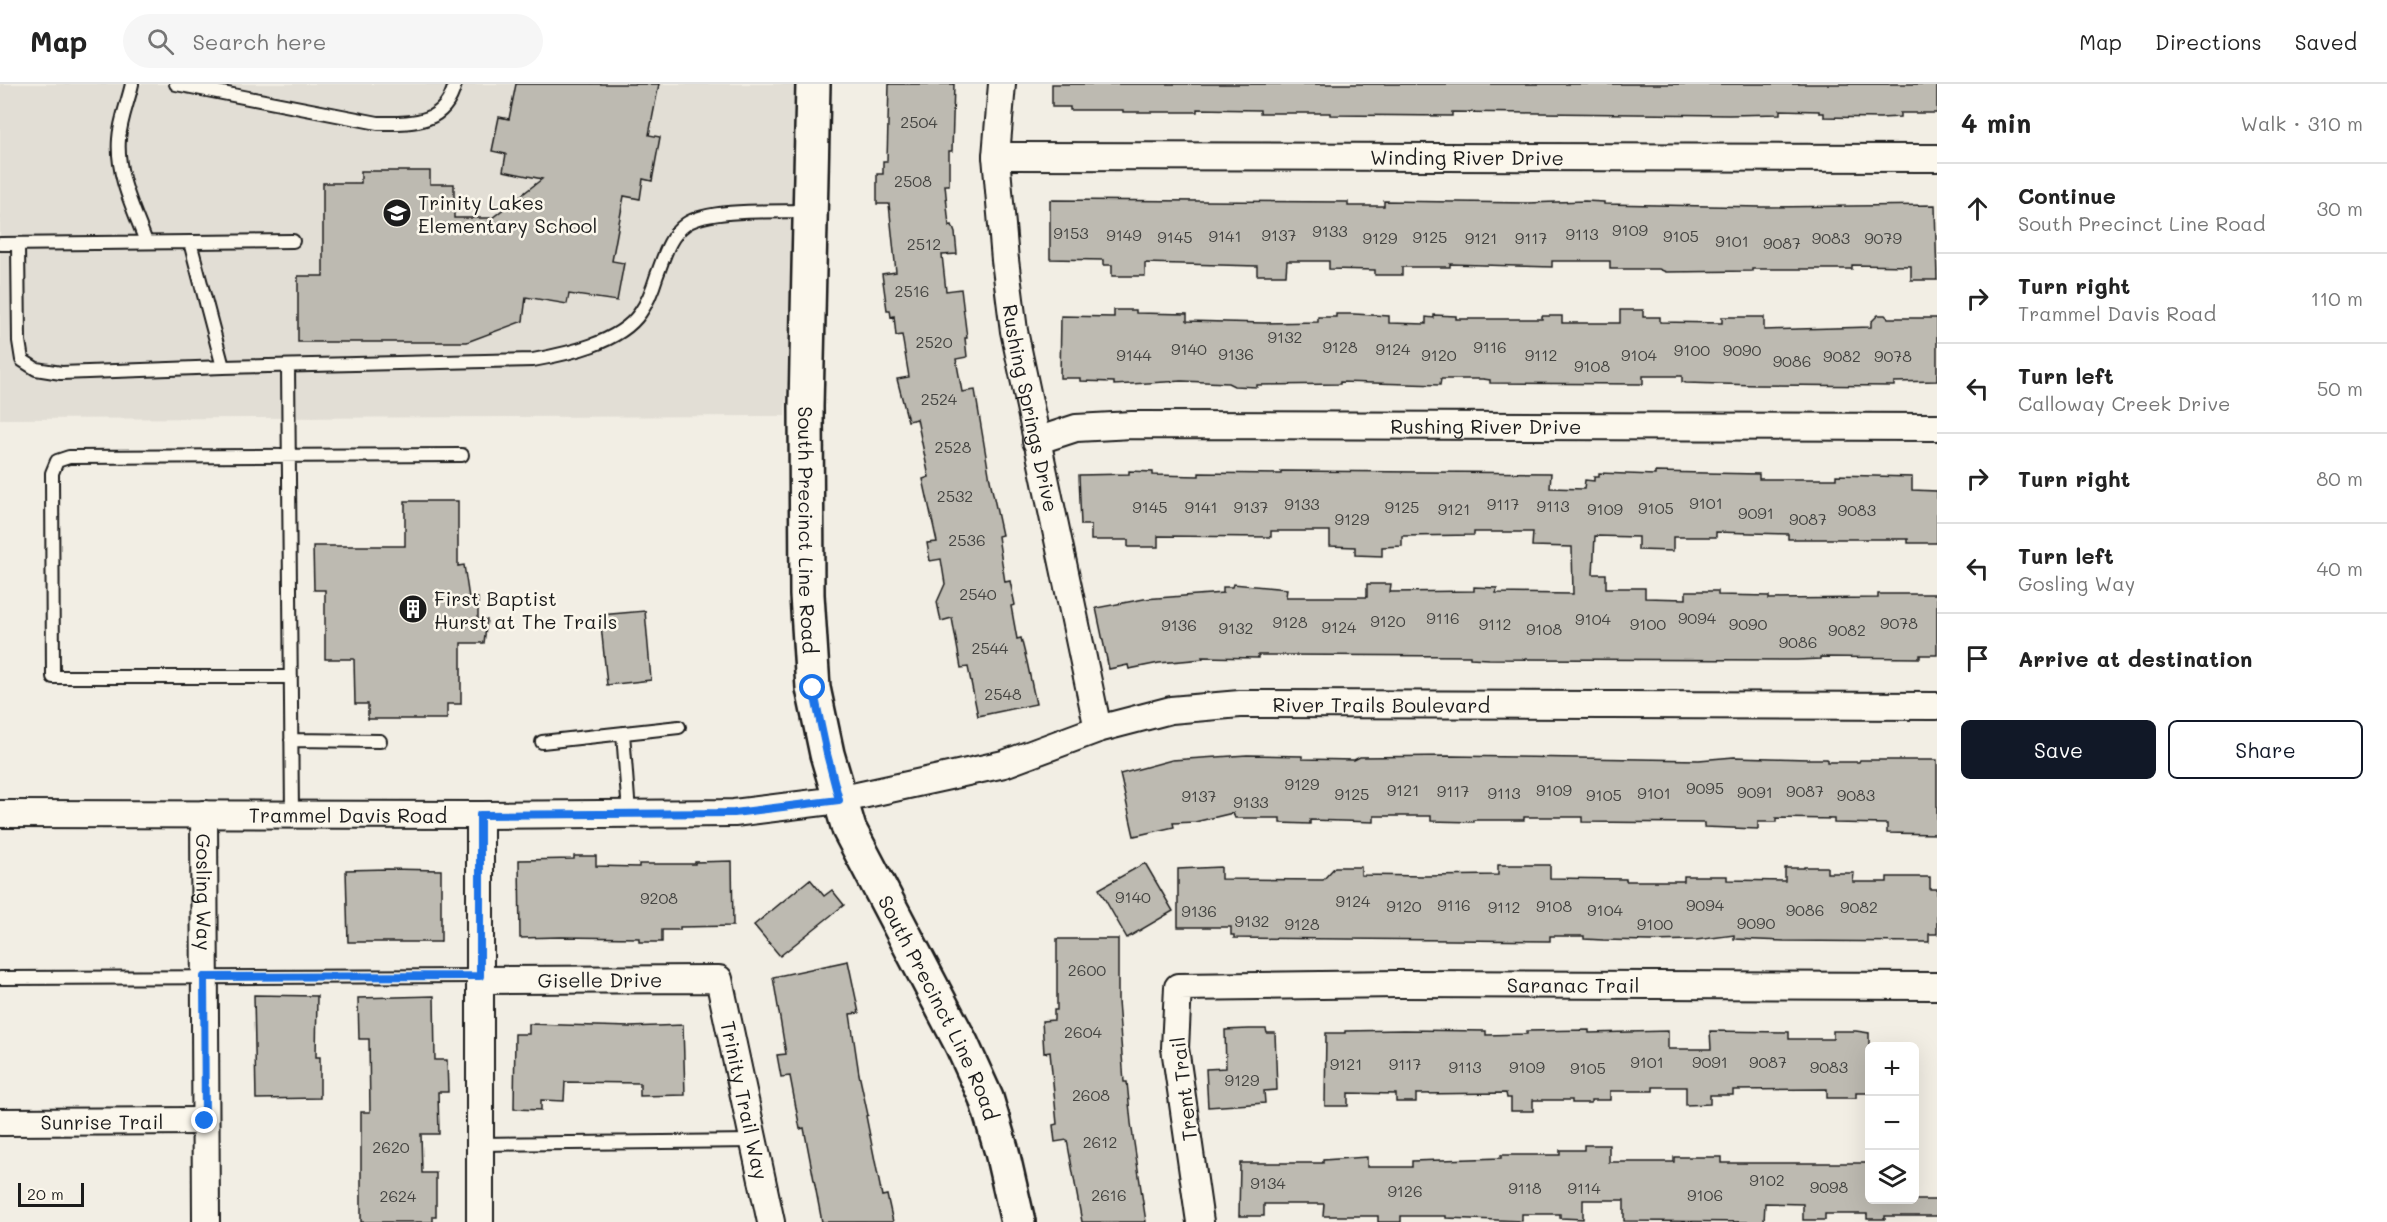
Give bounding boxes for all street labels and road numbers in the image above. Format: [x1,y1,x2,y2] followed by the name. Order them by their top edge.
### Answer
[1370,144,1564,170] street label: Winding River Drive
[998,303,1065,514] street label: Rushing Springs Drive
[793,406,824,654] street label: South Precinct Line Road
[1390,413,1582,439] street label: Rushing River Drive
[1272,691,1490,718] street label: River Trails Boulevard
[249,802,447,828] street label: Trammel Davis Road
[191,833,218,951] street label: Gosling Way
[873,891,1005,1123] street label: South Precinct Line Road
[538,966,662,993] street label: Giselle Drive
[1507,971,1640,998] street label: Saranac Trail
[715,1018,775,1182] street label: Trinity Trail Way
[1164,1035,1202,1143] street label: Trent Trail
[41,1108,163,1135] street label: Sunrise Trail

